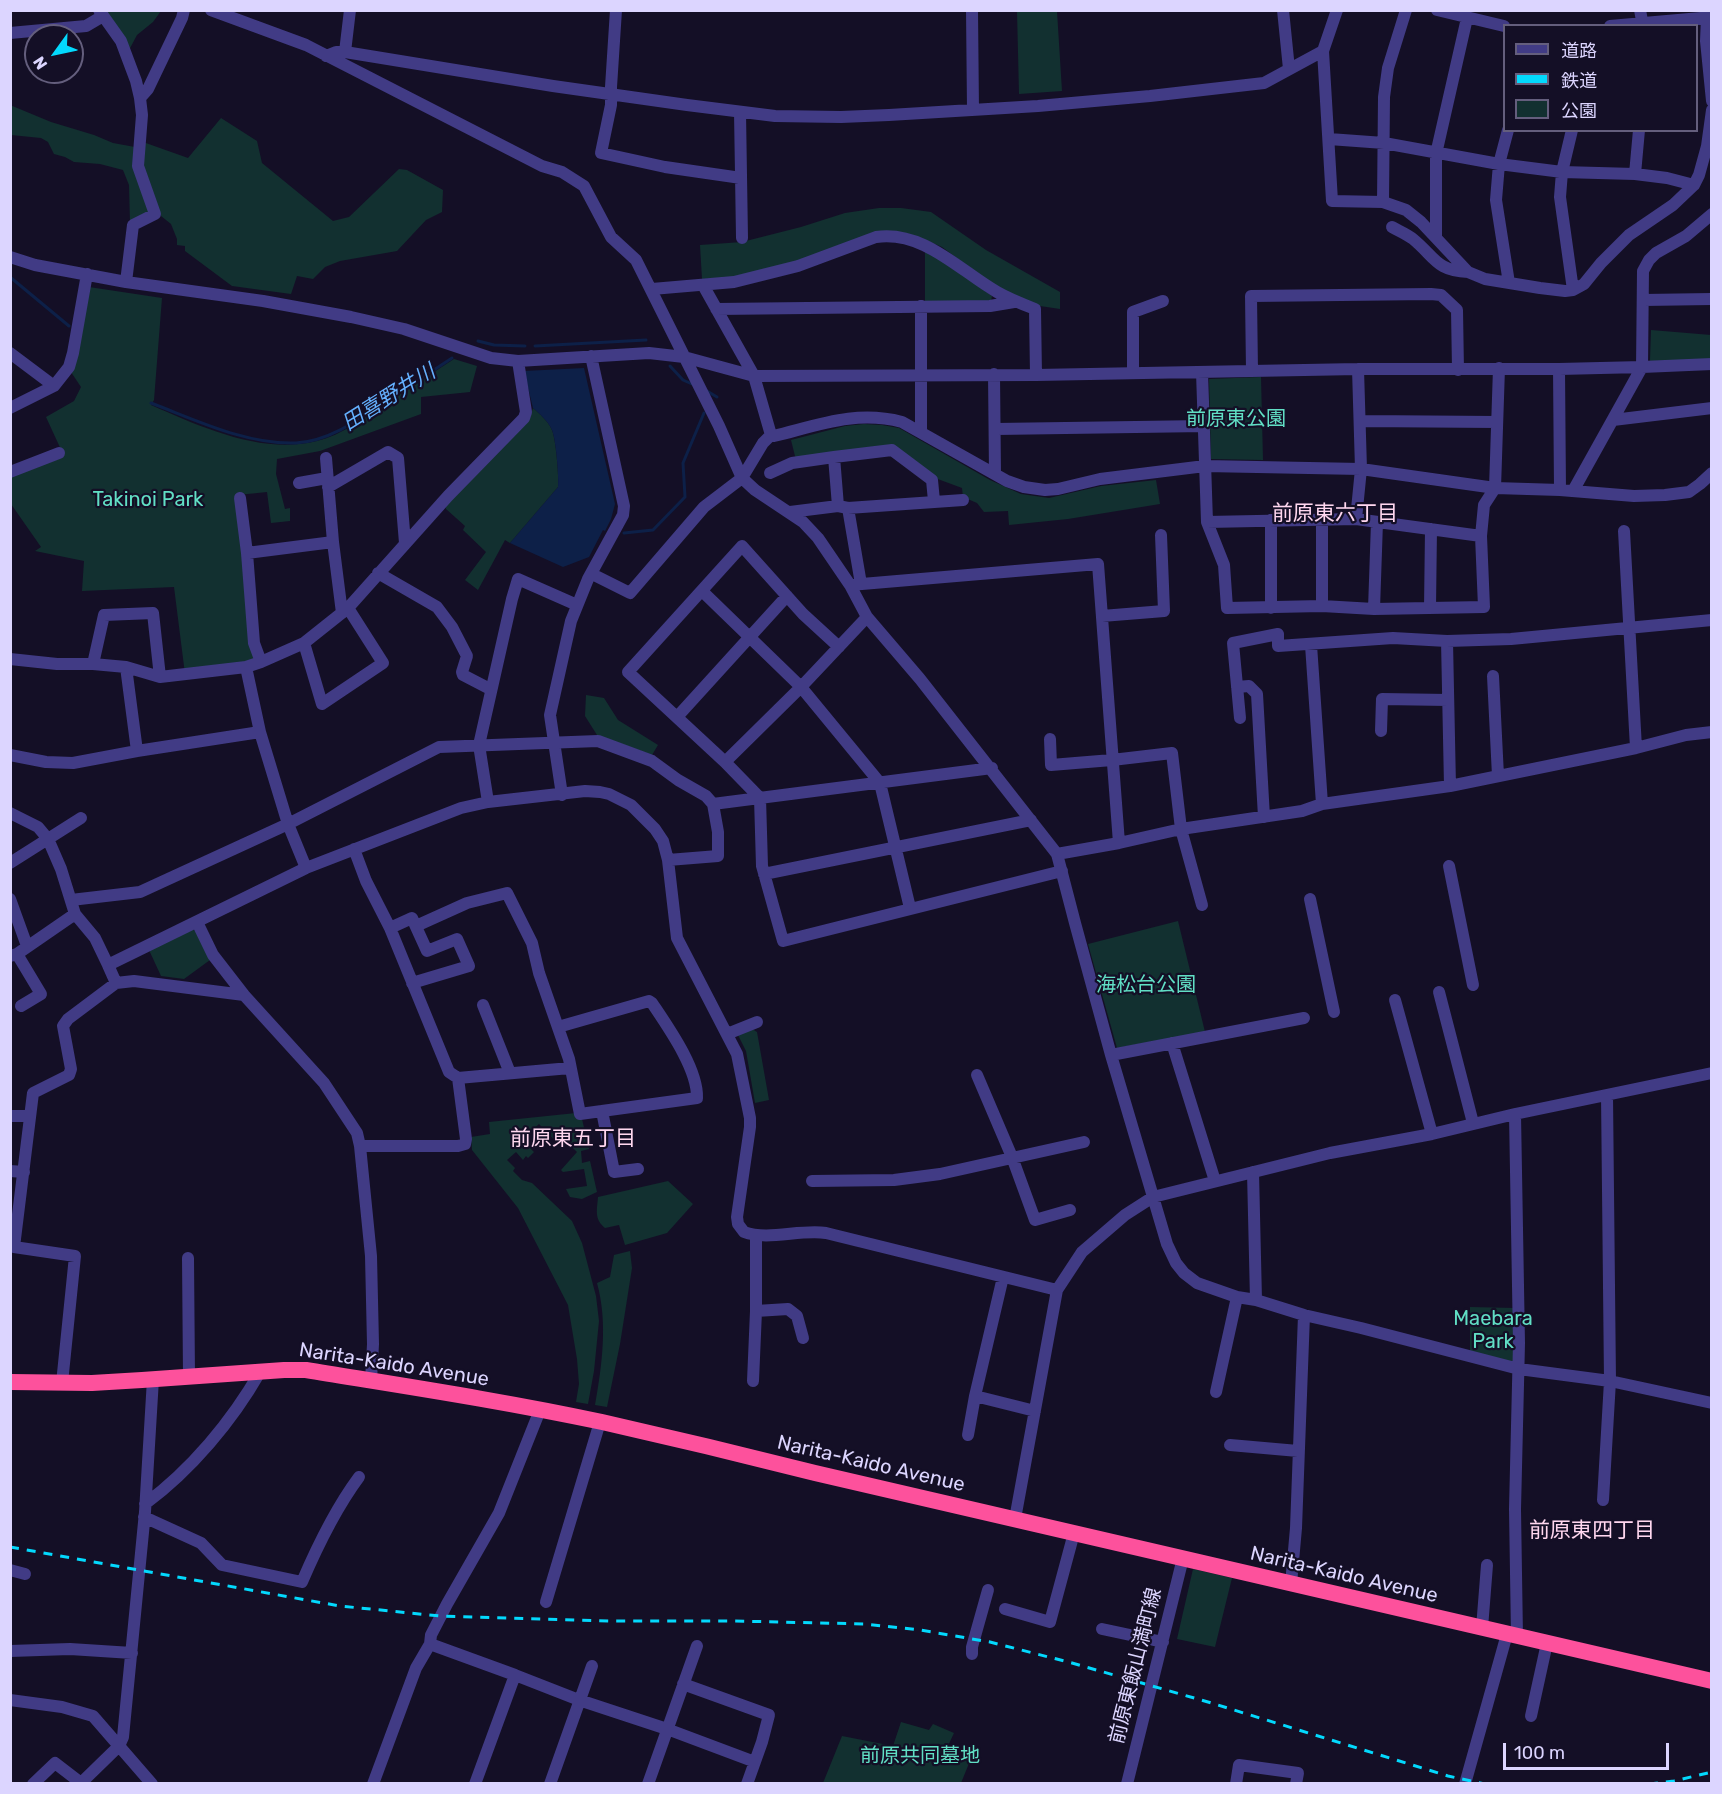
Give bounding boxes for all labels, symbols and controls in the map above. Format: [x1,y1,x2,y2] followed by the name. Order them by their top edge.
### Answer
[24,24,84,84] north arrow
[1503,24,1698,132] legend
[1561,40,1597,62] text: 道路
[29,53,51,73] text: N
[1561,70,1597,92] text: 鉄道
[1561,100,1597,122] text: 公園
[338,359,440,437] water label: 田喜野井川
[1186,407,1286,431] park label: 前原東公園
[93,488,203,512] park label: Takinoi Park
[1272,501,1398,527] district label: 前原東六丁目
[1096,973,1196,997] park label: 海松台公園
[510,1126,636,1152] district label: 前原東五丁目
[1453,1307,1533,1354] park label: Maebara Park
[297,1338,491,1392] street label: Narita-Kaido Avenue
[775,1431,967,1497] street label: Narita-Kaido Avenue
[1529,1518,1655,1544] district label: 前原東四丁目
[1248,1542,1440,1608] street label: Narita-Kaido Avenue
[1105,1585,1167,1747] street label: 前原東飯山満町線
[1506,1731,1672,1769] scale bar
[1514,1742,1565,1764] text: 100 m
[860,1744,980,1768] park label: 前原共同墓地

